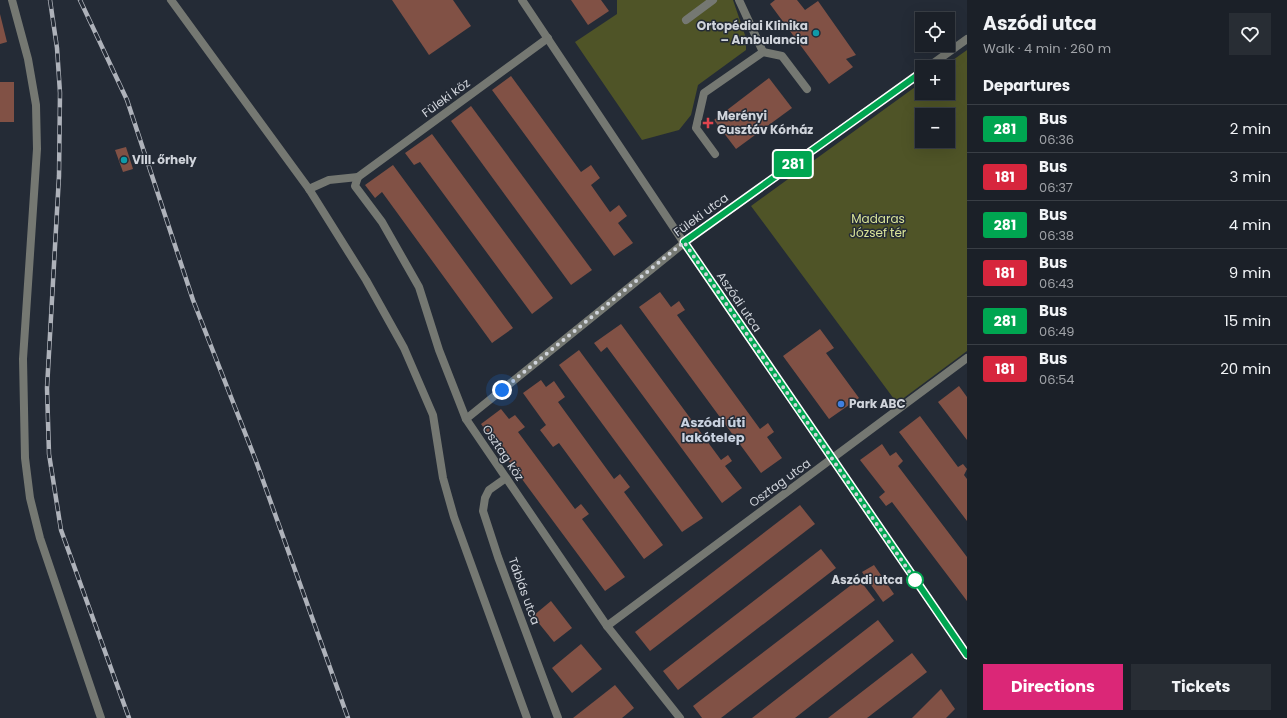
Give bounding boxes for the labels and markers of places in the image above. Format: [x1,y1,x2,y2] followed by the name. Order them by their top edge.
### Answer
[697,17,808,48] place label: Ortopédiai Klinika – Ambulancia
[811,28,821,38] marker: Ortopédiai Klinika – Ambulancia
[717,107,813,138] place label: Merényi Gusztáv Kórház
[702,117,714,129] marker: Merényi Gusztáv Kórház
[132,151,197,168] place label: VIII. őrhely
[119,155,129,165] marker: VIII. őrhely
[849,395,906,412] place label: Park ABC
[836,399,846,409] marker: Park ABC
[831,571,903,588] place label: Aszódi utca
[906,571,924,589] marker: Aszódi utca

